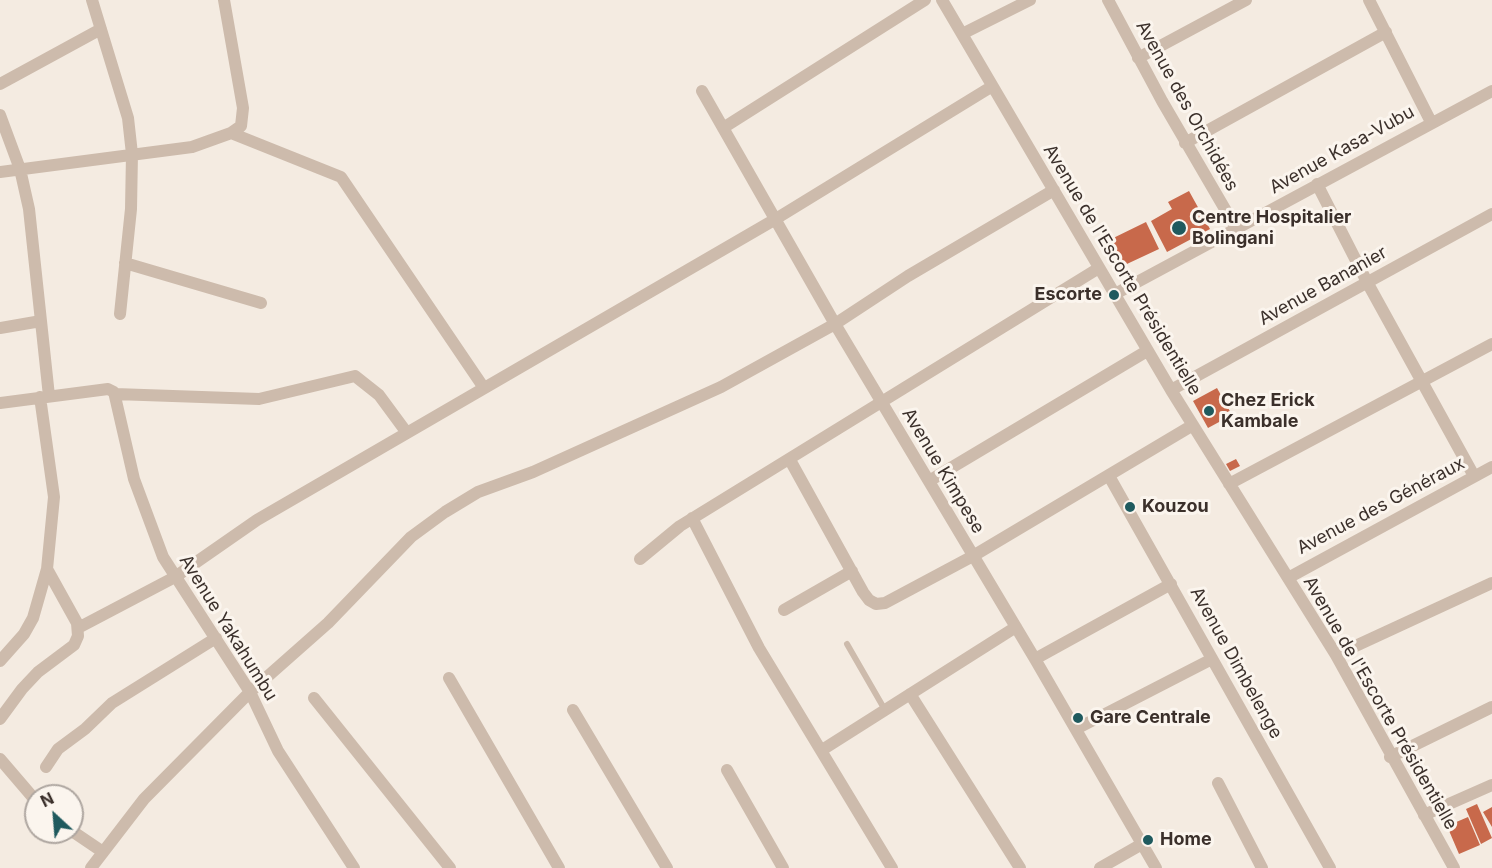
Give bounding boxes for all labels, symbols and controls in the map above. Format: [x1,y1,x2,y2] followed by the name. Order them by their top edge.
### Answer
[1131,17,1243,195] street label: Avenue des Orchidées
[1266,101,1418,199] street label: Avenue Kasa-Vubu
[1038,141,1206,399] street label: Avenue de l'Escorte Présidentielle
[1192,207,1351,250] place label: Centre Hospitalier Bolingani
[1170,219,1188,237] marker: Centre Hospitalier Bolingani
[1255,242,1391,330] street label: Avenue Bananier
[1035,284,1102,306] place label: Escorte
[1107,288,1121,302] marker: Escorte
[1221,390,1315,432] place label: Chez Erick Kambale
[897,404,989,538] street label: Avenue Kimpese
[1202,404,1216,418] marker: Chez Erick Kambale
[1293,453,1469,559] street label: Avenue des Généraux
[1142,496,1209,518] place label: Kouzou
[1123,500,1137,514] marker: Kouzou
[174,551,282,705] street label: Avenue Yakahumbu
[1298,573,1462,833] street label: Avenue de l'Escorte Présidentielle
[1185,583,1287,743] street label: Avenue Dimbelenge
[1090,707,1211,729] place label: Gare Centrale
[1071,711,1085,725] marker: Gare Centrale
[24,784,84,844] north arrow
[37,788,57,811] text: N
[1160,829,1212,851] place label: Home
[1141,833,1155,847] marker: Home

